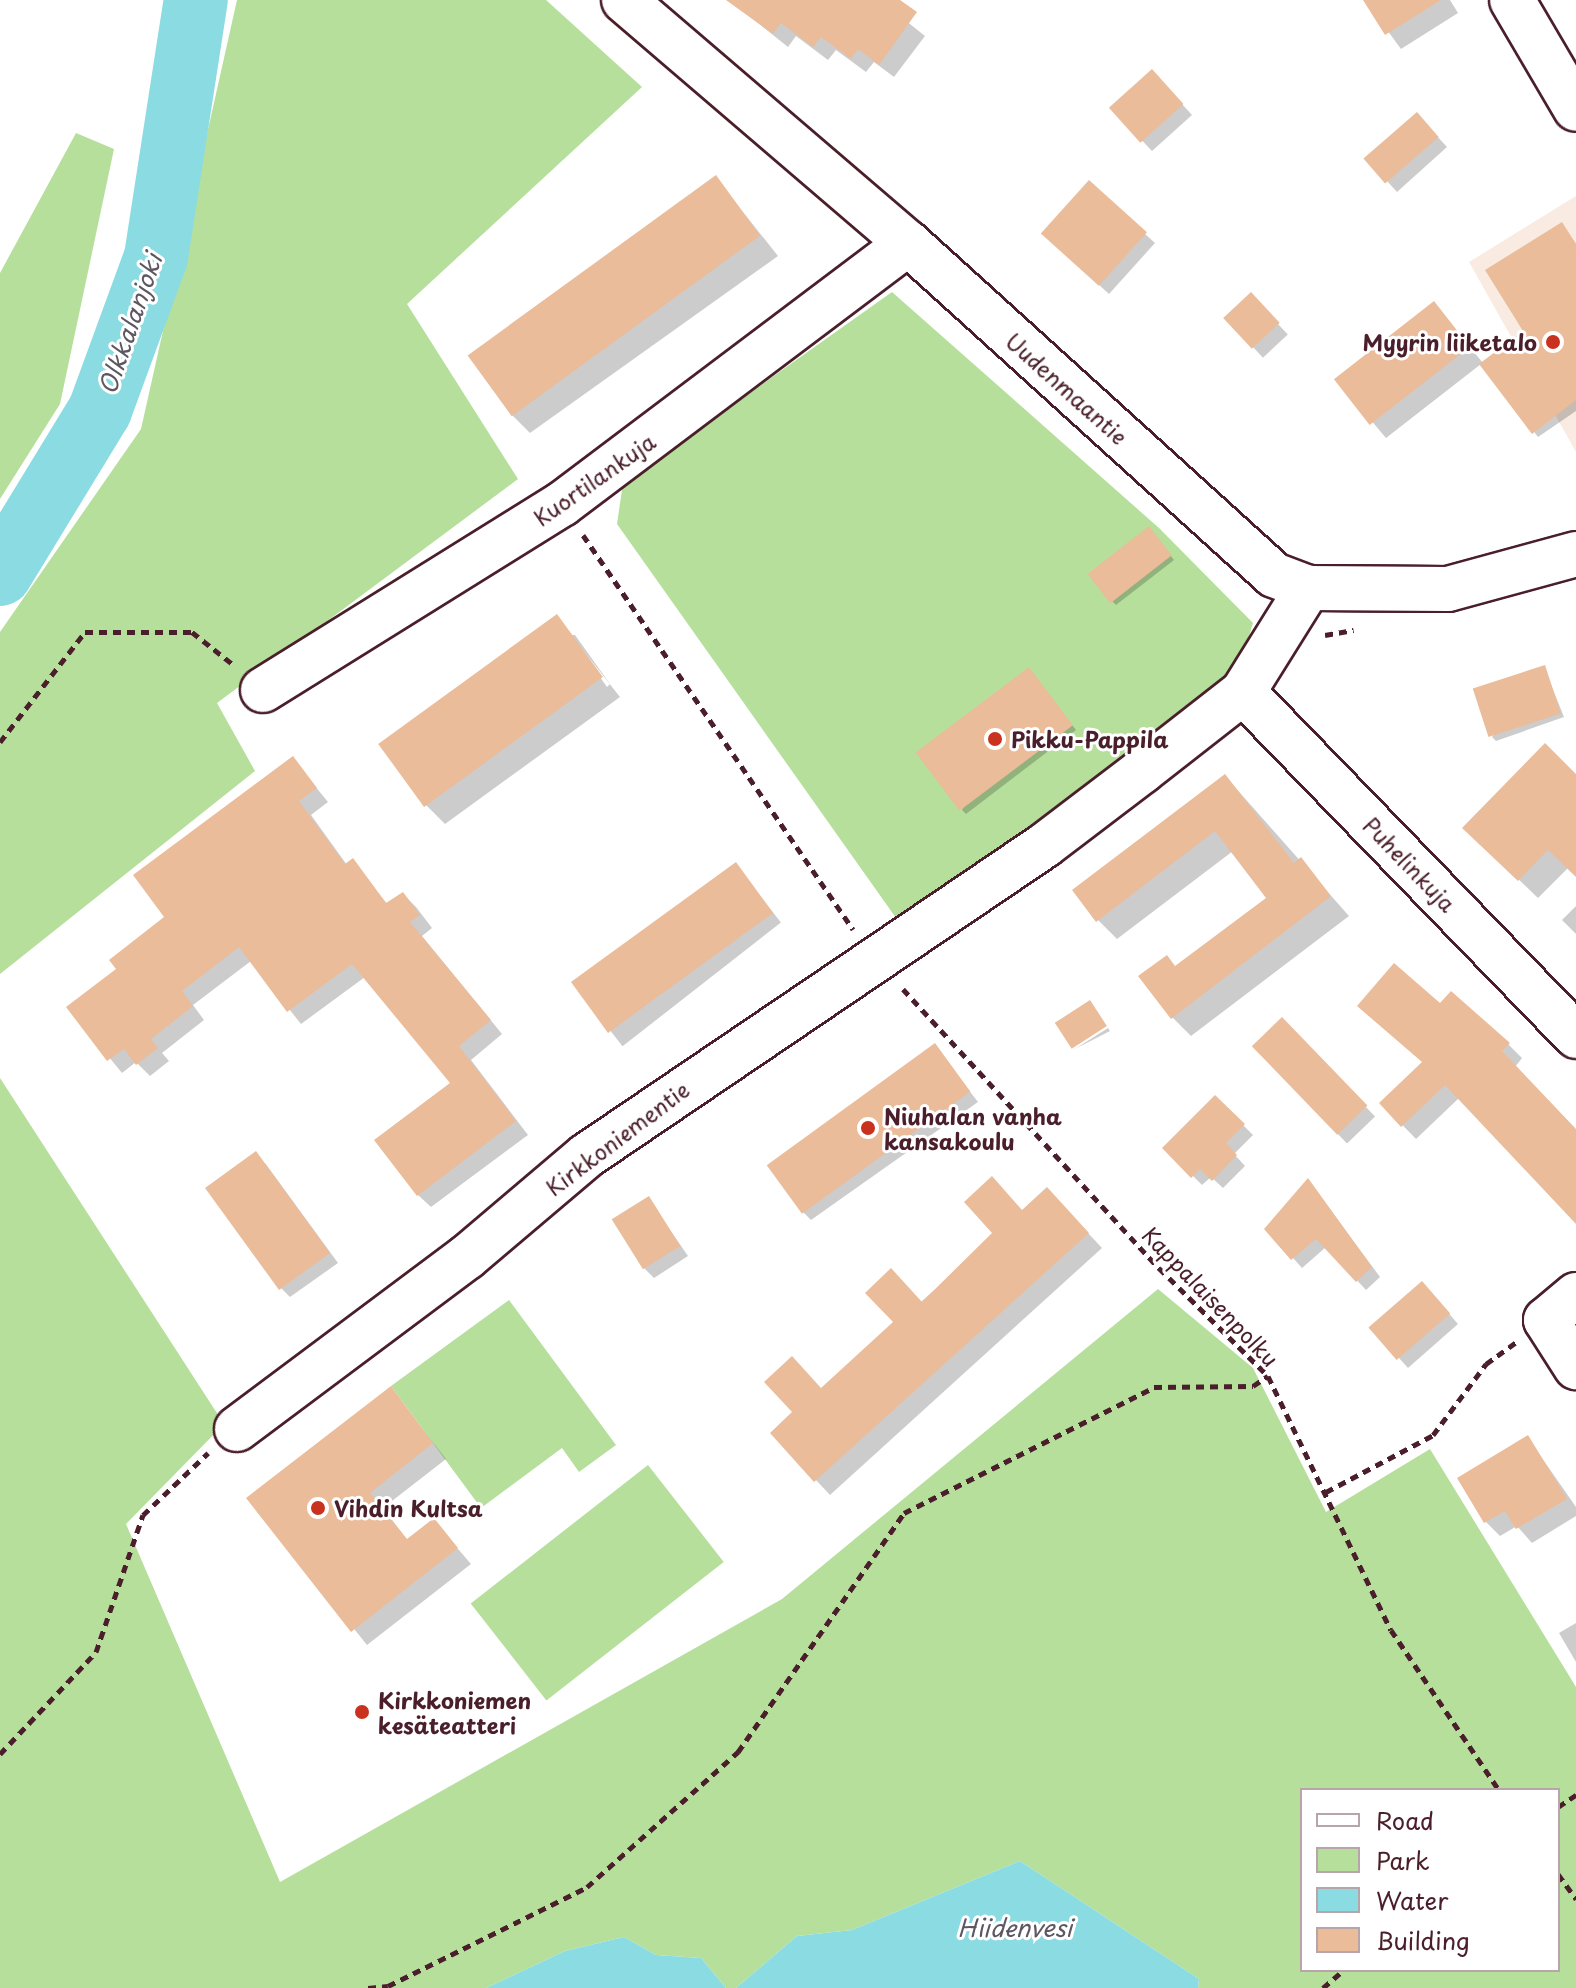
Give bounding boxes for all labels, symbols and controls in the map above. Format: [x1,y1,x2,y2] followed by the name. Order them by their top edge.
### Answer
[93,250,167,398] water label: Olkkalanjoki
[1001,327,1133,449] street label: Uudenmaantie
[1364,329,1537,355] place label: Myyrin liiketalo
[1544,333,1562,351] marker: Myyrin liiketalo
[528,427,660,531] street label: Kuortilankuja
[1011,726,1168,752] place label: Pikku-Pappila
[986,730,1004,748] marker: Pikku-Pappila
[1359,811,1461,917] street label: Puhelinkuja
[540,1076,694,1200] street label: Kirkkoniementie
[884,1102,1061,1154] place label: Niuhalan vanha kansakoulu
[859,1119,877,1137] marker: Niuhalan vanha kansakoulu
[1137,1221,1285,1371] street label: Kappalaisenpolku
[334,1495,482,1521] place label: Vihdin Kultsa
[309,1499,327,1517] marker: Vihdin Kultsa
[378,1686,531,1738] place label: Kirkkoniemen kesäteatteri
[353,1703,371,1721] marker: Kirkkoniemen kesäteatteri
[1300,1788,1560,1972] legend
[1376,1802,1434,1838] text: Road
[1376,1842,1430,1878] text: Park
[1376,1882,1448,1918] text: Water
[958,1914,1072,1942] water label: Hiidenvesi
[1376,1922,1470,1958] text: Building

